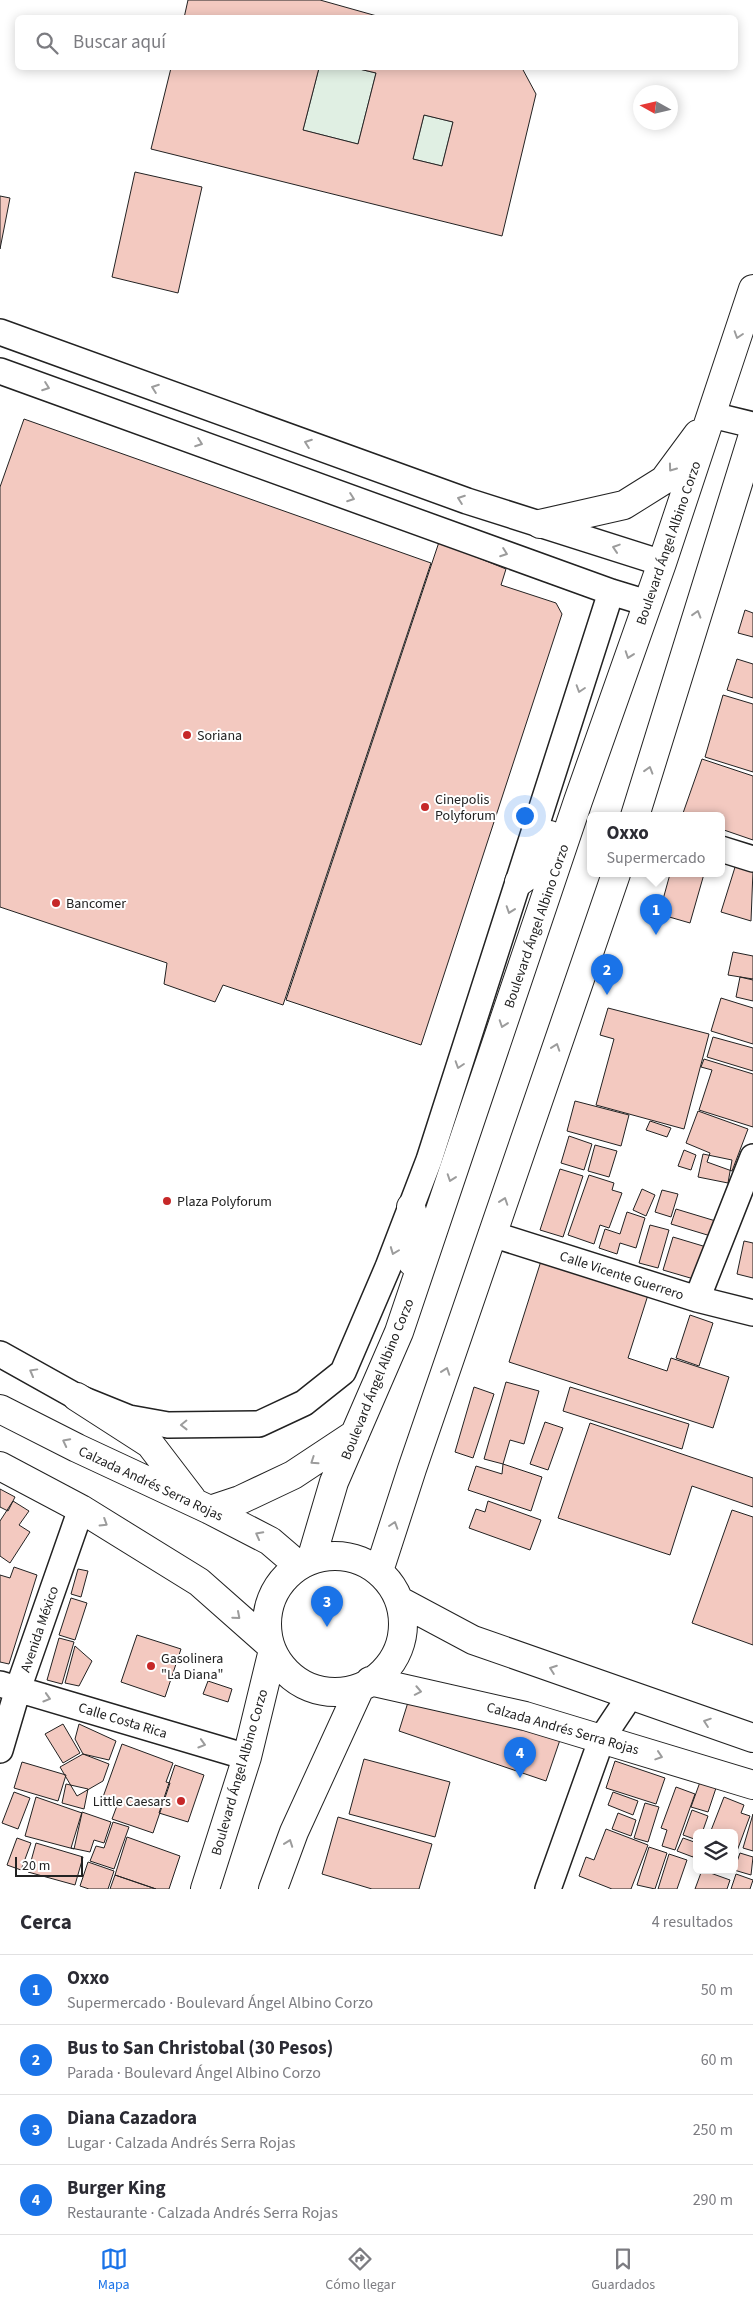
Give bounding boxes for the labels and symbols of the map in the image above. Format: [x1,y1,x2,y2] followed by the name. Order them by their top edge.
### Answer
[633,85,678,130] north arrow
[734,330,744,339] one-way arrow
[41,381,50,391] one-way arrow
[152,384,160,394] one-way arrow
[194,437,202,447] one-way arrow
[304,439,313,449] one-way arrow
[631,459,706,628] street label: Boulevard Ángel Albino Corzo
[670,462,678,471] one-way arrow
[347,492,355,502] one-way arrow
[457,495,466,505] one-way arrow
[612,544,620,554] one-way arrow
[499,547,508,557] one-way arrow
[692,611,702,619] one-way arrow
[625,650,635,658] one-way arrow
[576,684,586,692] one-way arrow
[197,726,242,746] place label: Soriana
[181,729,193,741] marker: Soriana
[644,766,654,774] one-way arrow
[435,790,496,826] place label: Cinepolis Polyforum
[419,801,431,813] marker: Cinepolis Polyforum
[512,803,538,829] your location
[499,842,574,1011] street label: Boulevard Ángel Albino Corzo
[66,894,126,914] place label: Bancomer
[640,894,672,935] pin: 1
[50,897,62,909] marker: Bancomer
[505,905,515,914] one-way arrow
[591,954,623,995] pin: 2
[499,1019,509,1027] one-way arrow
[551,1043,561,1051] one-way arrow
[455,1060,465,1068] one-way arrow
[447,1173,457,1181] one-way arrow
[177,1192,272,1212] place label: Plaza Polyforum
[161,1195,173,1207] marker: Plaza Polyforum
[498,1197,508,1205] one-way arrow
[390,1246,400,1255] one-way arrow
[557,1246,686,1305] street label: Calle Vicente Guerrero
[336,1296,419,1463] street label: Boulevard Ángel Albino Corzo
[440,1367,450,1376] one-way arrow
[29,1368,38,1378] one-way arrow
[179,1420,187,1430] one-way arrow
[62,1438,71,1448] one-way arrow
[75,1442,226,1526] street label: Calzada Andrés Serra Rojas
[310,1455,320,1464] one-way arrow
[99,1517,108,1527] one-way arrow
[388,1521,398,1529] one-way arrow
[255,1532,264,1542] one-way arrow
[16,1583,64,1675] street label: Avenida México
[311,1586,343,1627] pin: 3
[232,1610,241,1619] one-way arrow
[161,1649,223,1685] place label: Gasolinera "La Diana"
[145,1660,157,1672] marker: Gasolinera "La Diana"
[550,1665,558,1675] one-way arrow
[414,1685,422,1695] one-way arrow
[207,1687,273,1858] street label: Boulevard Ángel Albino Corzo
[42,1692,50,1702] one-way arrow
[76,1698,170,1744] street label: Calle Costa Rica
[484,1698,641,1760] street label: Calzada Andrés Serra Rojas
[703,1718,712,1728] one-way arrow
[504,1737,536,1778] pin: 4
[198,1738,206,1748] one-way arrow
[655,1750,663,1760] one-way arrow
[93,1792,171,1812] place label: Little Caesars
[175,1795,187,1807] marker: Little Caesars
[283,1839,293,1848] one-way arrow
[15,1854,82,1877] scale bar

